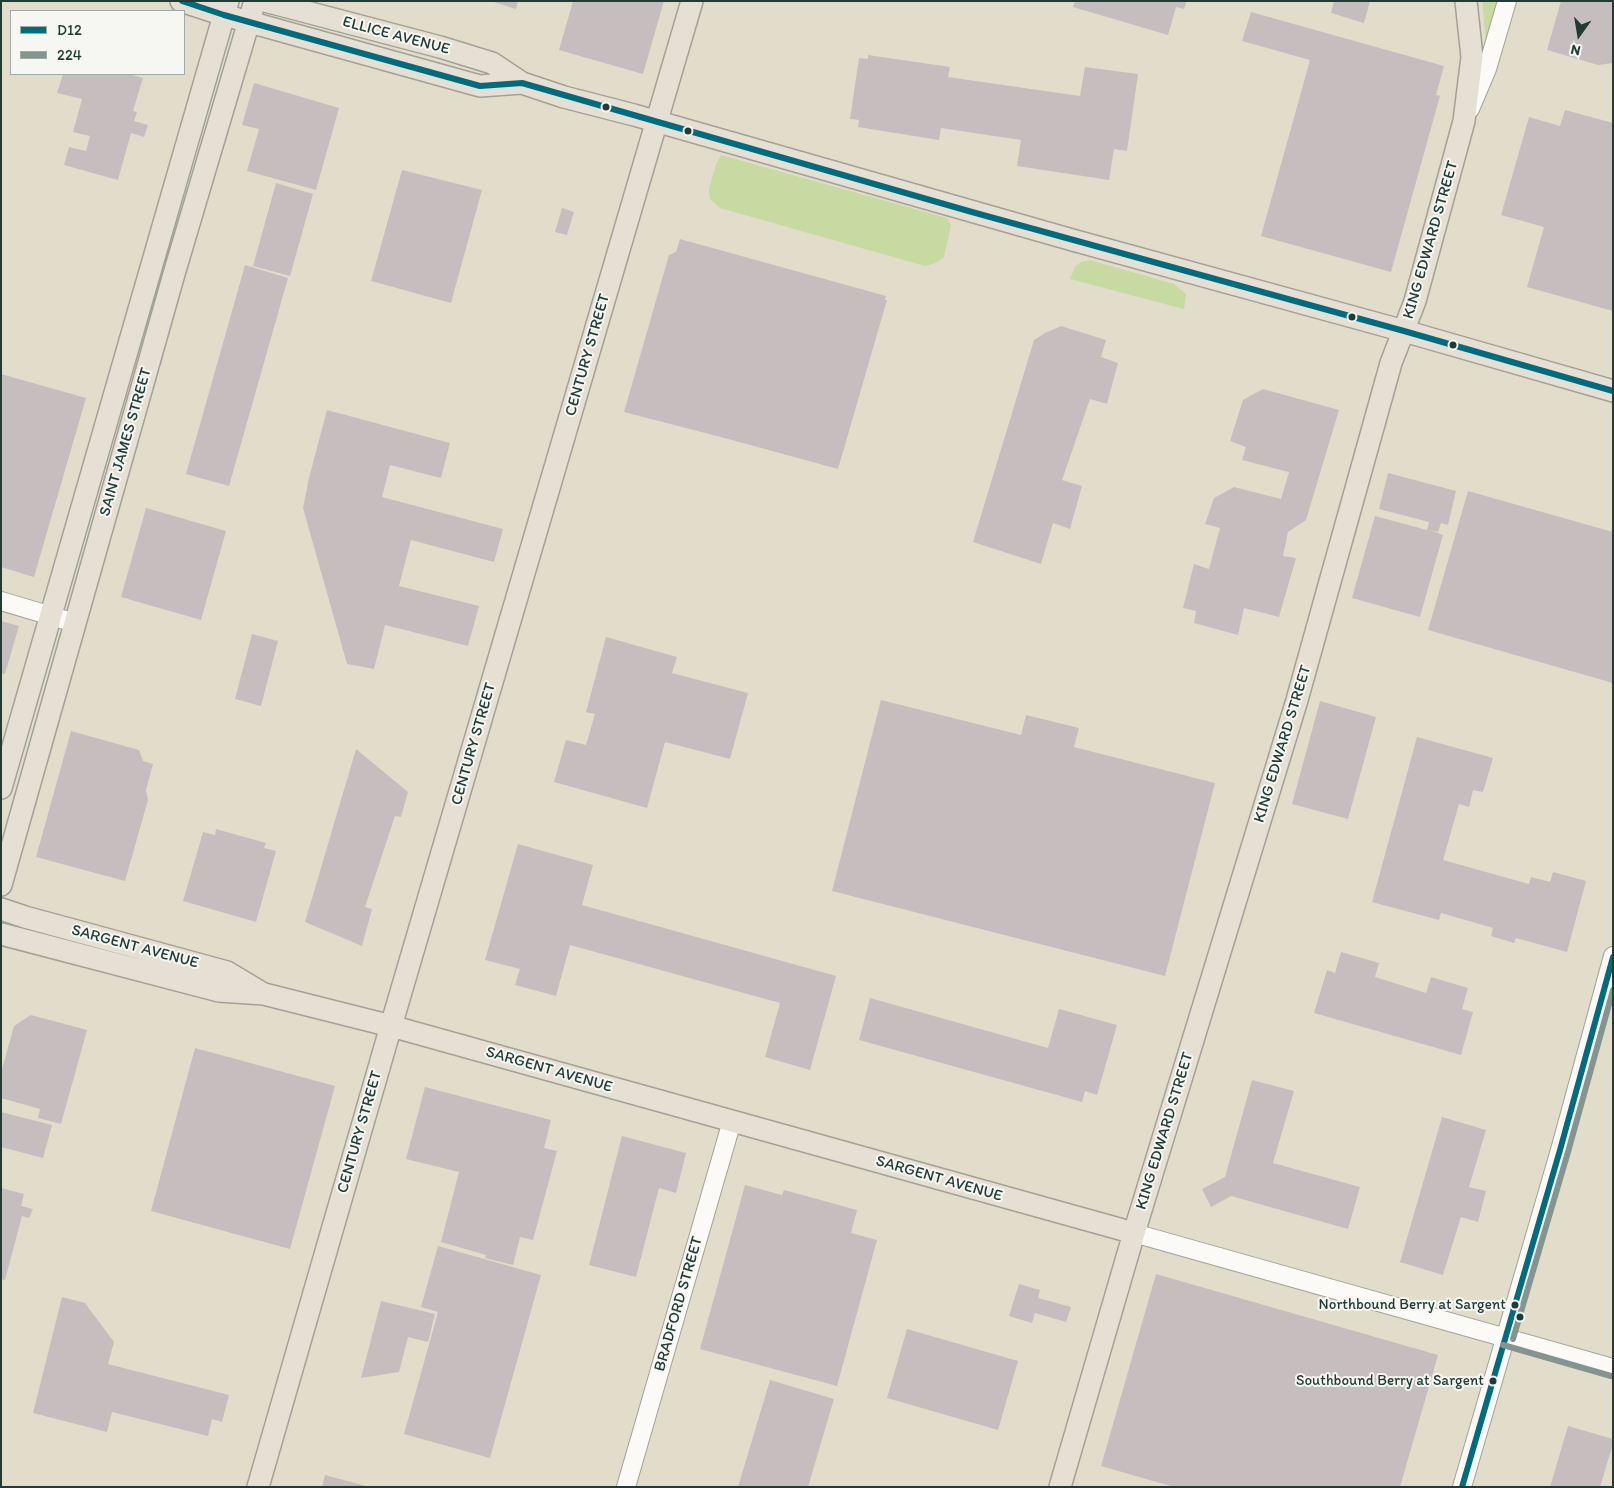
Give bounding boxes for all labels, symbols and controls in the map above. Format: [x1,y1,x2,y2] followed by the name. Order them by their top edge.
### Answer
[10,10,185,75] legend
[1554,10,1604,60] north arrow
[340,12,452,60] street label: ELLICE AVENUE
[57,21,82,39] text: D12
[1569,41,1582,59] text: N
[57,46,82,64] text: 224
[601,102,611,112] unlabelled marker
[683,126,693,136] unlabelled marker
[1399,159,1463,321] street label: KING EDWARD STREET
[561,292,615,418] street label: CENTURY STREET
[1347,312,1357,322] unlabelled marker
[1448,340,1458,350] unlabelled marker
[96,366,156,518] street label: SAINT JAMES STREET
[1250,663,1316,825] street label: KING EDWARD STREET
[447,681,501,807] street label: CENTURY STREET
[69,921,201,973] street label: SARGENT AVENUE
[483,1043,615,1097] street label: SARGENT AVENUE
[1132,1050,1198,1212] street label: KING EDWARD STREET
[333,1069,387,1195] street label: CENTURY STREET
[873,1152,1005,1206] street label: SARGENT AVENUE
[651,1234,707,1374] street label: BRADFORD STREET
[1319,1296,1506,1314] place label: Northbound Berry at Sargent
[1510,1300,1520,1310] marker: Northbound Berry at Sargent
[1515,1312,1525,1322] unlabelled marker
[1296,1372,1484,1390] place label: Southbound Berry at Sargent
[1488,1376,1498,1386] marker: Southbound Berry at Sargent

